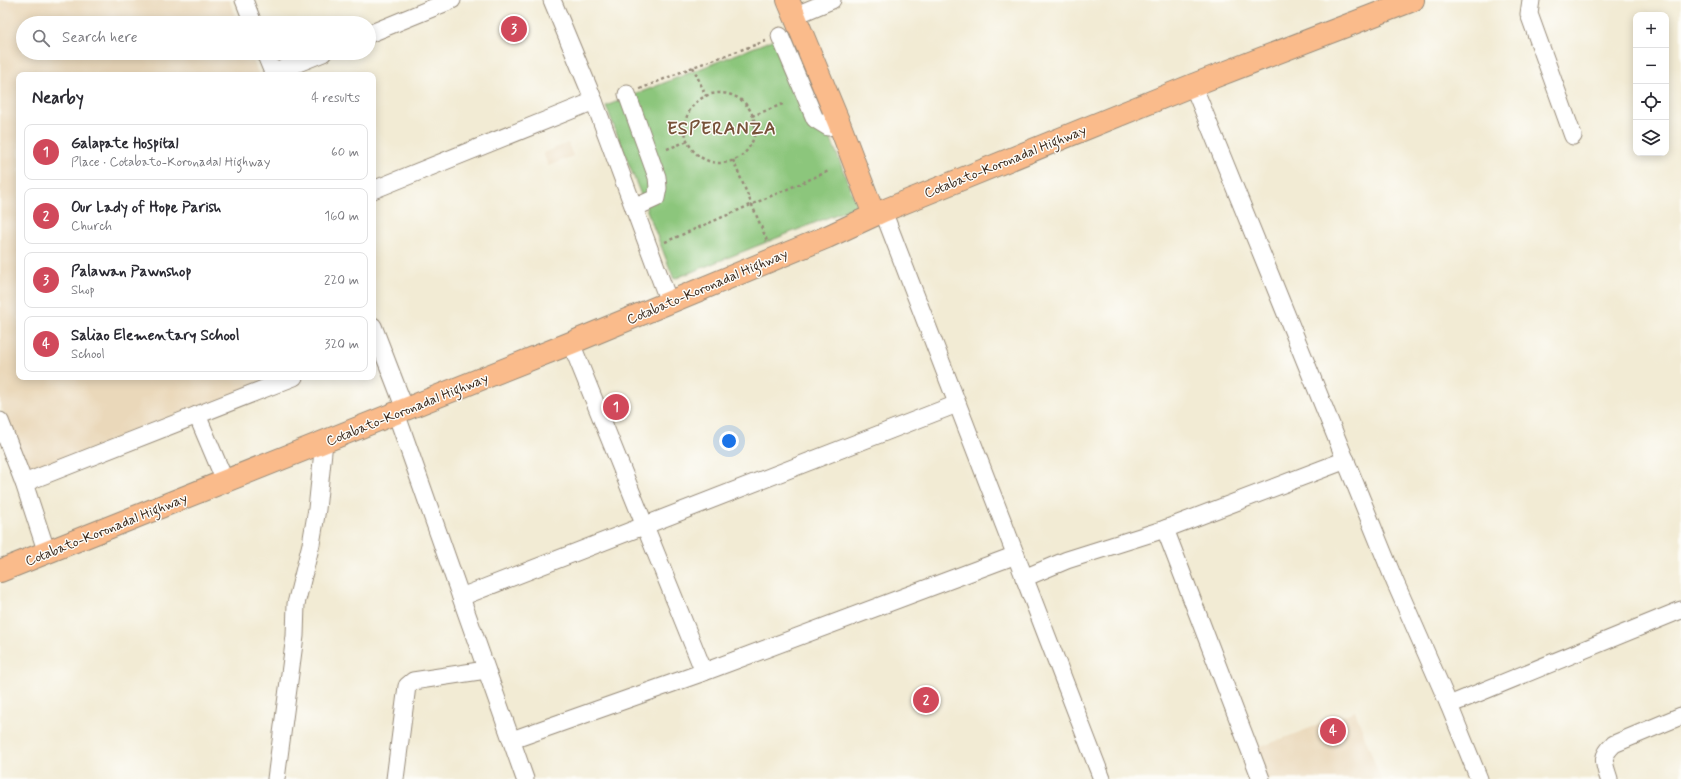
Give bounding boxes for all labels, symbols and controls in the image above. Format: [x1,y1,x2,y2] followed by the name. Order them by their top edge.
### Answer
[1633,12,1669,156] map controls
[1633,12,1669,48] button: +
[501,14,527,44] pin: 3
[16,16,376,60] search box
[30,27,52,49] icon: search
[62,28,138,48] text: Search here
[1633,48,1669,84] button: −
[1633,84,1669,120] button: locate
[32,87,84,109] text: Nearby
[311,90,360,107] text: 4 results
[667,117,777,141] district label: ESPERANZA
[1633,120,1669,156] button: layers
[922,121,1090,205] street label: Cotabato-Koronadal Highway
[71,134,179,154] text: Galapate Hospital
[43,144,49,161] text: 1
[331,144,359,161] text: 60 m
[71,154,270,171] text: Place · Cotabato-Koronadal Highway
[71,198,221,218] text: Our Lady of Hope Parish
[43,208,49,225] text: 2
[324,208,359,225] text: 160 m
[71,218,112,235] text: Church
[624,245,791,331] street label: Cotabato-Koronadal Highway
[71,262,192,282] text: Palawan Pawnshop
[43,272,49,289] text: 3
[324,272,359,289] text: 220 m
[71,282,95,299] text: Shop
[71,326,239,346] text: Saliao Elementary School
[42,336,50,353] text: 4
[325,336,359,353] text: 320 m
[71,346,105,363] text: School
[324,369,492,453] street label: Cotabato-Koronadal Highway
[603,392,629,422] pin: 1
[719,431,739,451] your location
[23,489,191,573] street label: Cotabato-Koronadal Highway
[913,685,939,715] pin: 2
[1320,716,1346,746] pin: 4

